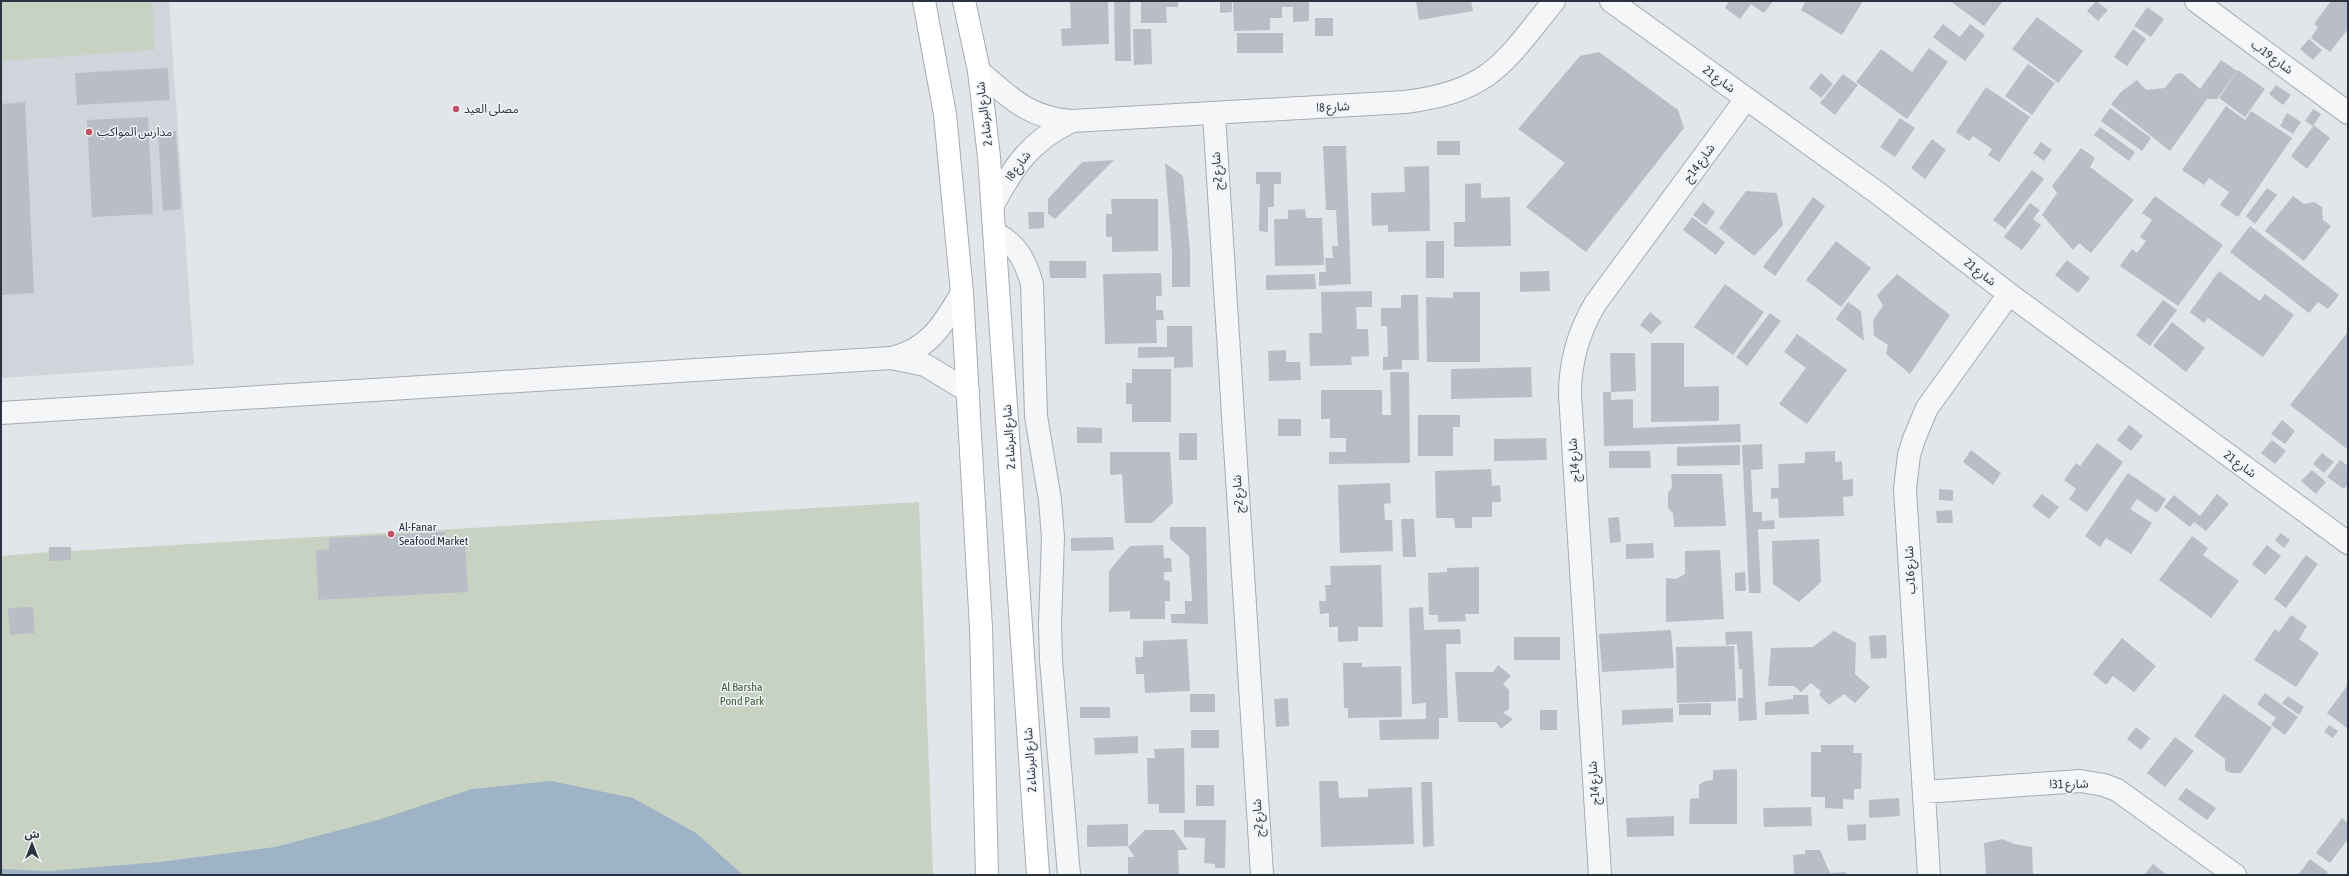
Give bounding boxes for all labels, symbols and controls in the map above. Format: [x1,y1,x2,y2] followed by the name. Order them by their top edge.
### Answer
[2247,37,2296,78] street label: شارع 19ب
[1699,63,1738,97] street label: شارع 21
[973,81,997,147] street label: شارع البرشاء 2
[1316,99,1350,117] street label: شارع 8ا
[464,102,519,116] place label: مصلى العيد
[451,104,461,114] marker: مصلى العيد
[97,125,172,139] place label: مدارس المواكب
[84,127,94,137] marker: مدارس المواكب
[1680,141,1719,186] street label: شارع 14ج
[1002,148,1035,185] street label: شارع 8ا
[1209,151,1227,191] street label: شارع 2ج
[1960,255,1999,290] street label: شارع 21
[1000,404,1020,470] street label: شارع البرشاء 2
[1565,437,1585,482] street label: شارع 14ج
[2220,448,2259,482] street label: شارع 21
[1230,474,1248,514] street label: شارع 2ج
[399,520,469,548] place label: Al-Fanar Seafood Market
[386,529,396,539] marker: Al-Fanar Seafood Market
[1902,545,1920,594] street label: شارع 16ب
[720,680,765,708] park label: Al Barsha Pond Park
[1021,727,1041,793] street label: شارع البرشاء 2
[1585,760,1605,805] street label: شارع 14ج
[2049,777,2089,793] street label: شارع 31ا
[1250,798,1268,838] street label: شارع 2ج
[12,824,52,864] north arrow
[24,828,40,841] text: ش

